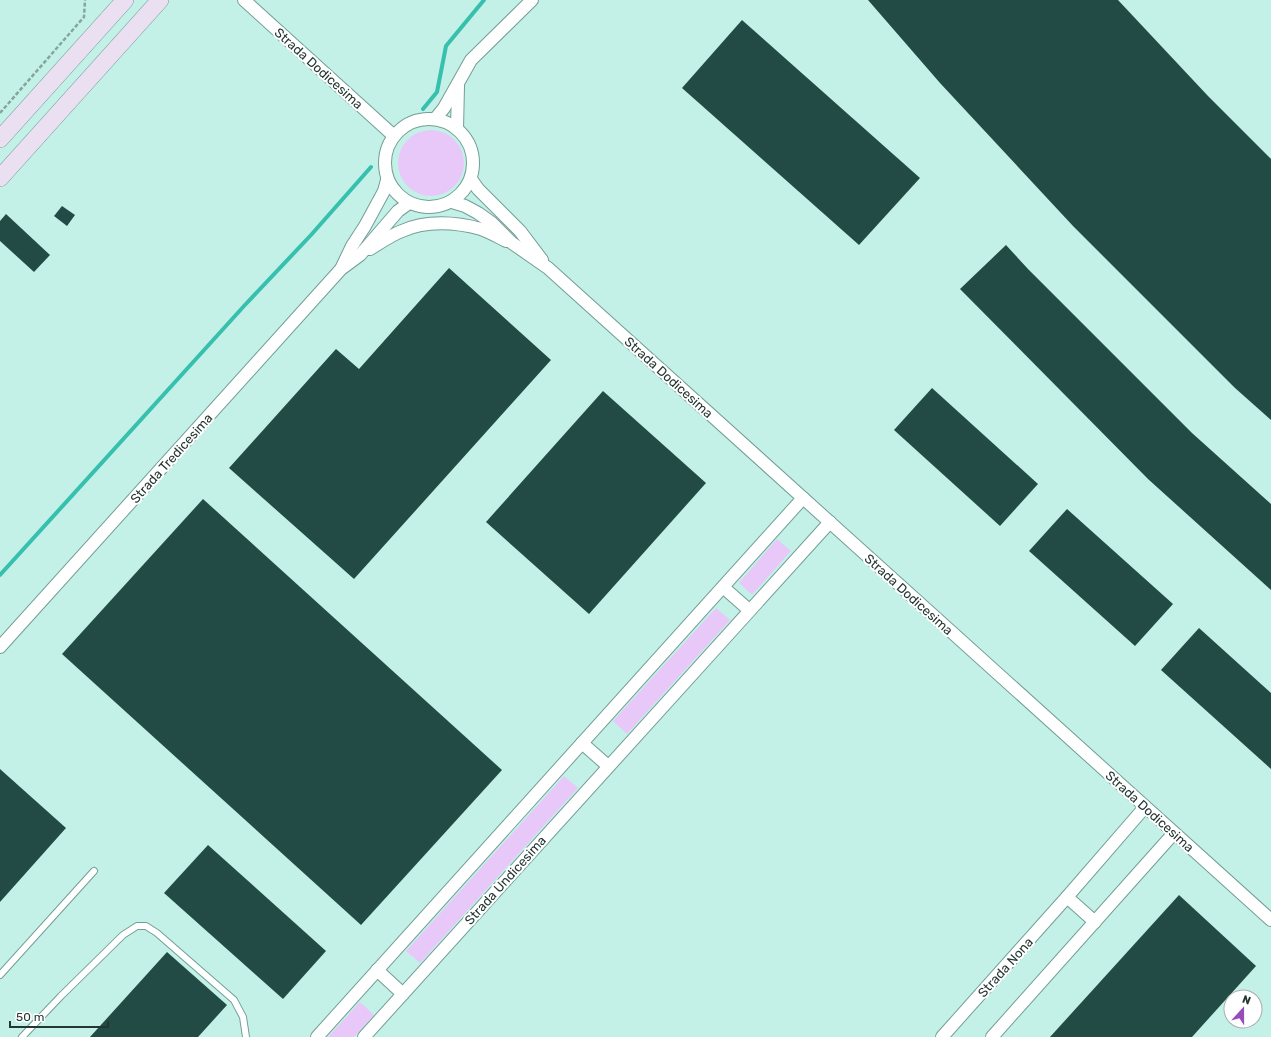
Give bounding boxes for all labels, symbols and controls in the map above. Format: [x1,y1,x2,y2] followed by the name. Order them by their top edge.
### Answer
[271,25,366,112] street label: Strada Dodicesima
[621,334,716,421] street label: Strada Dodicesima
[127,410,216,506] street label: Strada Tredicesima
[861,551,956,638] street label: Strada Dodicesima
[1102,768,1197,855] street label: Strada Dodicesima
[462,833,549,928] street label: Strada Undicesima
[975,935,1036,1000] street label: Strada Nona
[1223,989,1263,1029] north arrow
[1240,993,1253,1008] text: N
[10,1003,108,1029] scale bar
[16,1010,44,1024] text: 50 m

